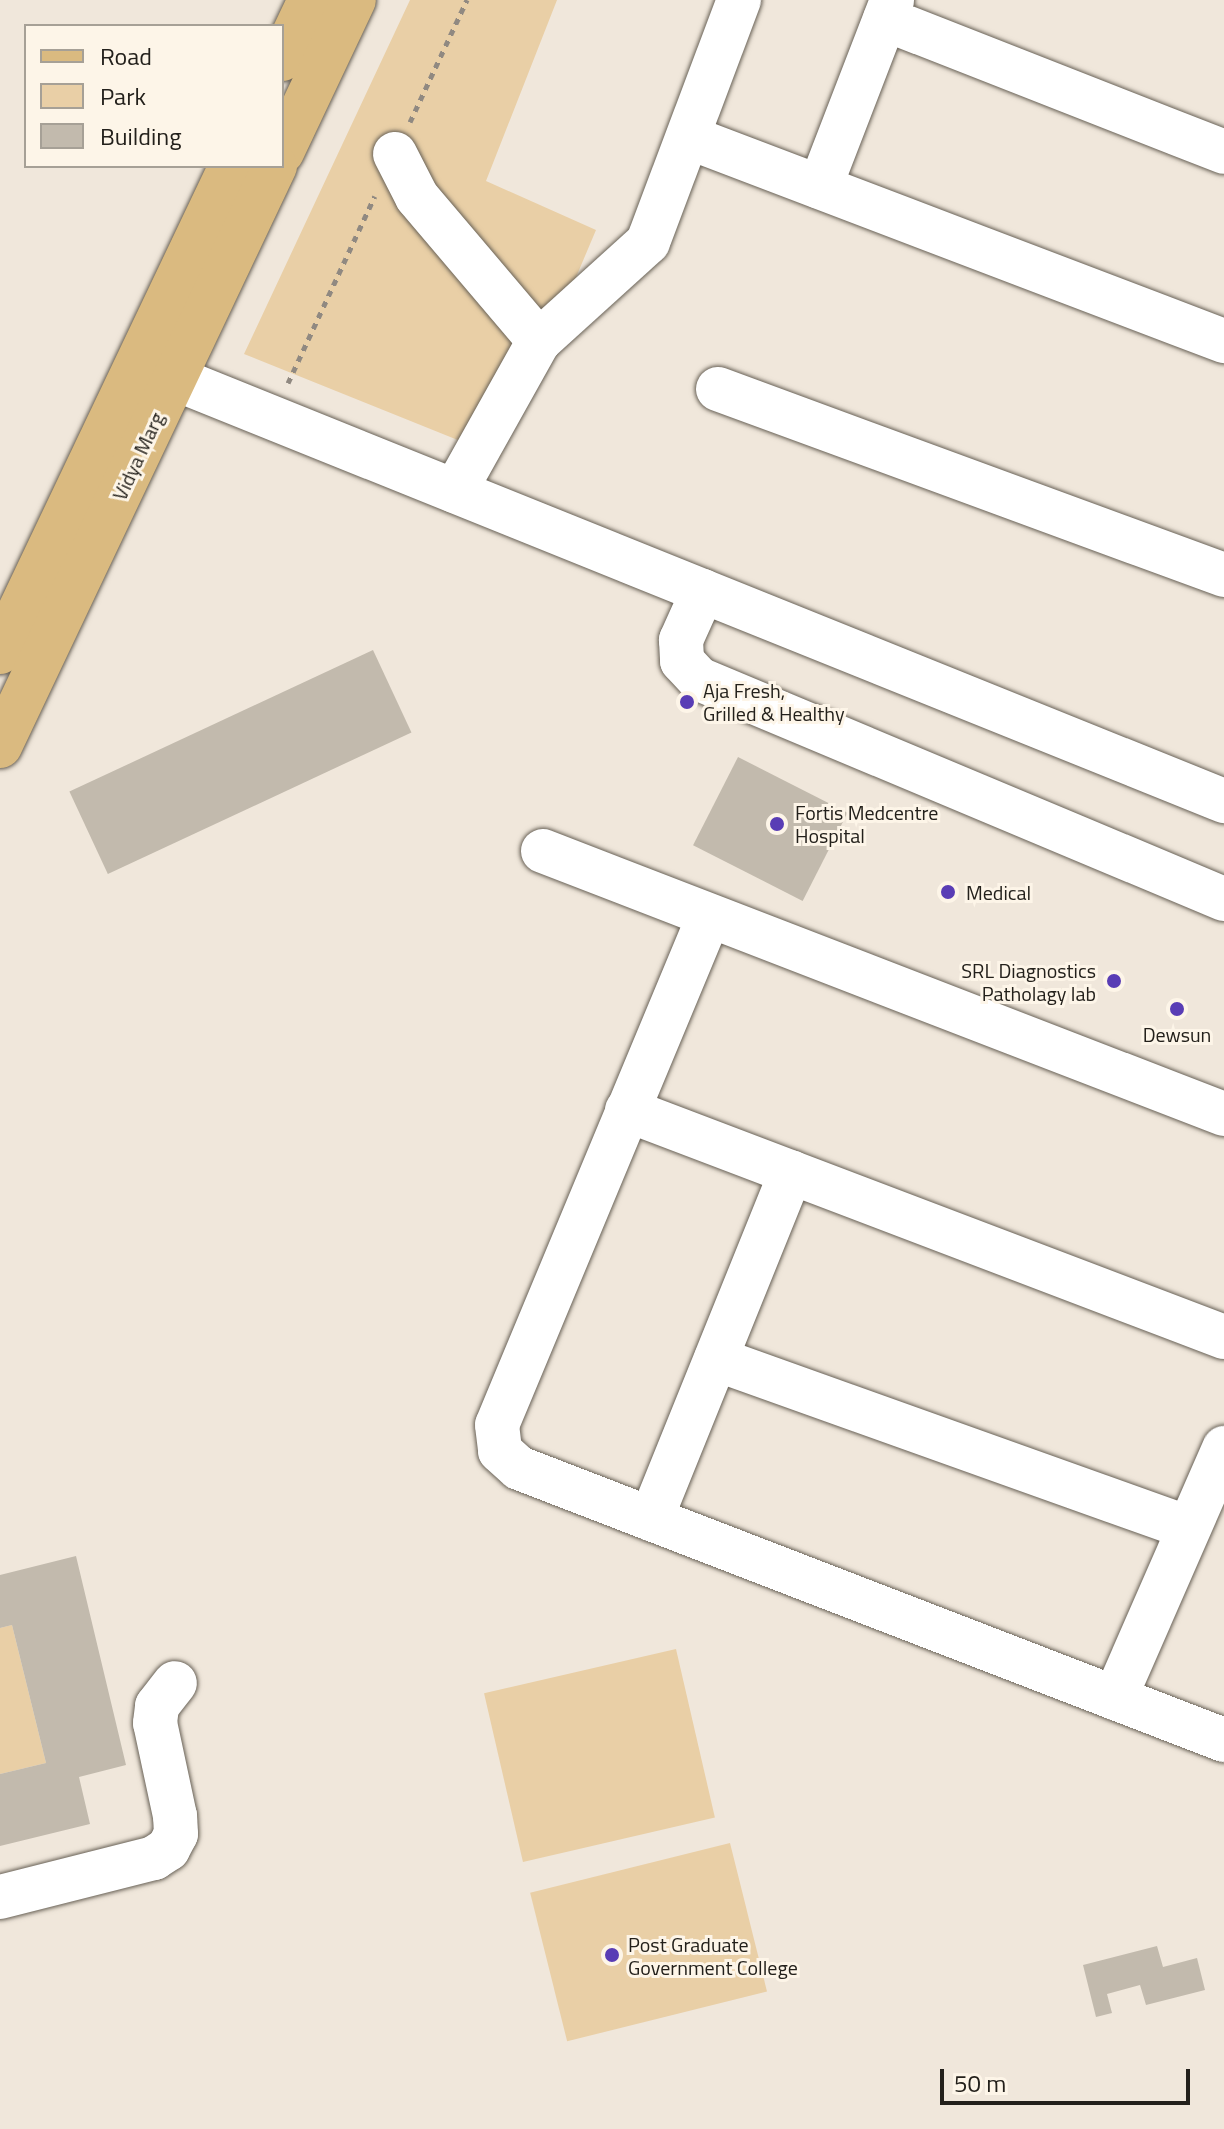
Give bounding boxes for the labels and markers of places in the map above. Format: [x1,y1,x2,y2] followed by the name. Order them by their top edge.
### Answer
[703,678,845,725] place label: Aja Fresh, Grilled & Healthy
[678,693,696,711] marker: Aja Fresh, Grilled & Healthy
[795,800,938,847] place label: Fortis Medcentre Hospital
[766,813,788,835] marker: Fortis Medcentre Hospital
[966,880,1031,904] place label: Medical
[937,881,959,903] marker: Medical
[961,958,1096,1005] place label: SRL Diagnostics Patholagy lab
[1103,970,1125,992] marker: SRL Diagnostics Patholagy lab
[1168,1000,1186,1018] marker: Dewsun
[1143,1022,1211,1046] place label: Dewsun
[628,1932,798,1979] place label: Post Graduate Government College
[603,1946,621,1964] marker: Post Graduate Government College

